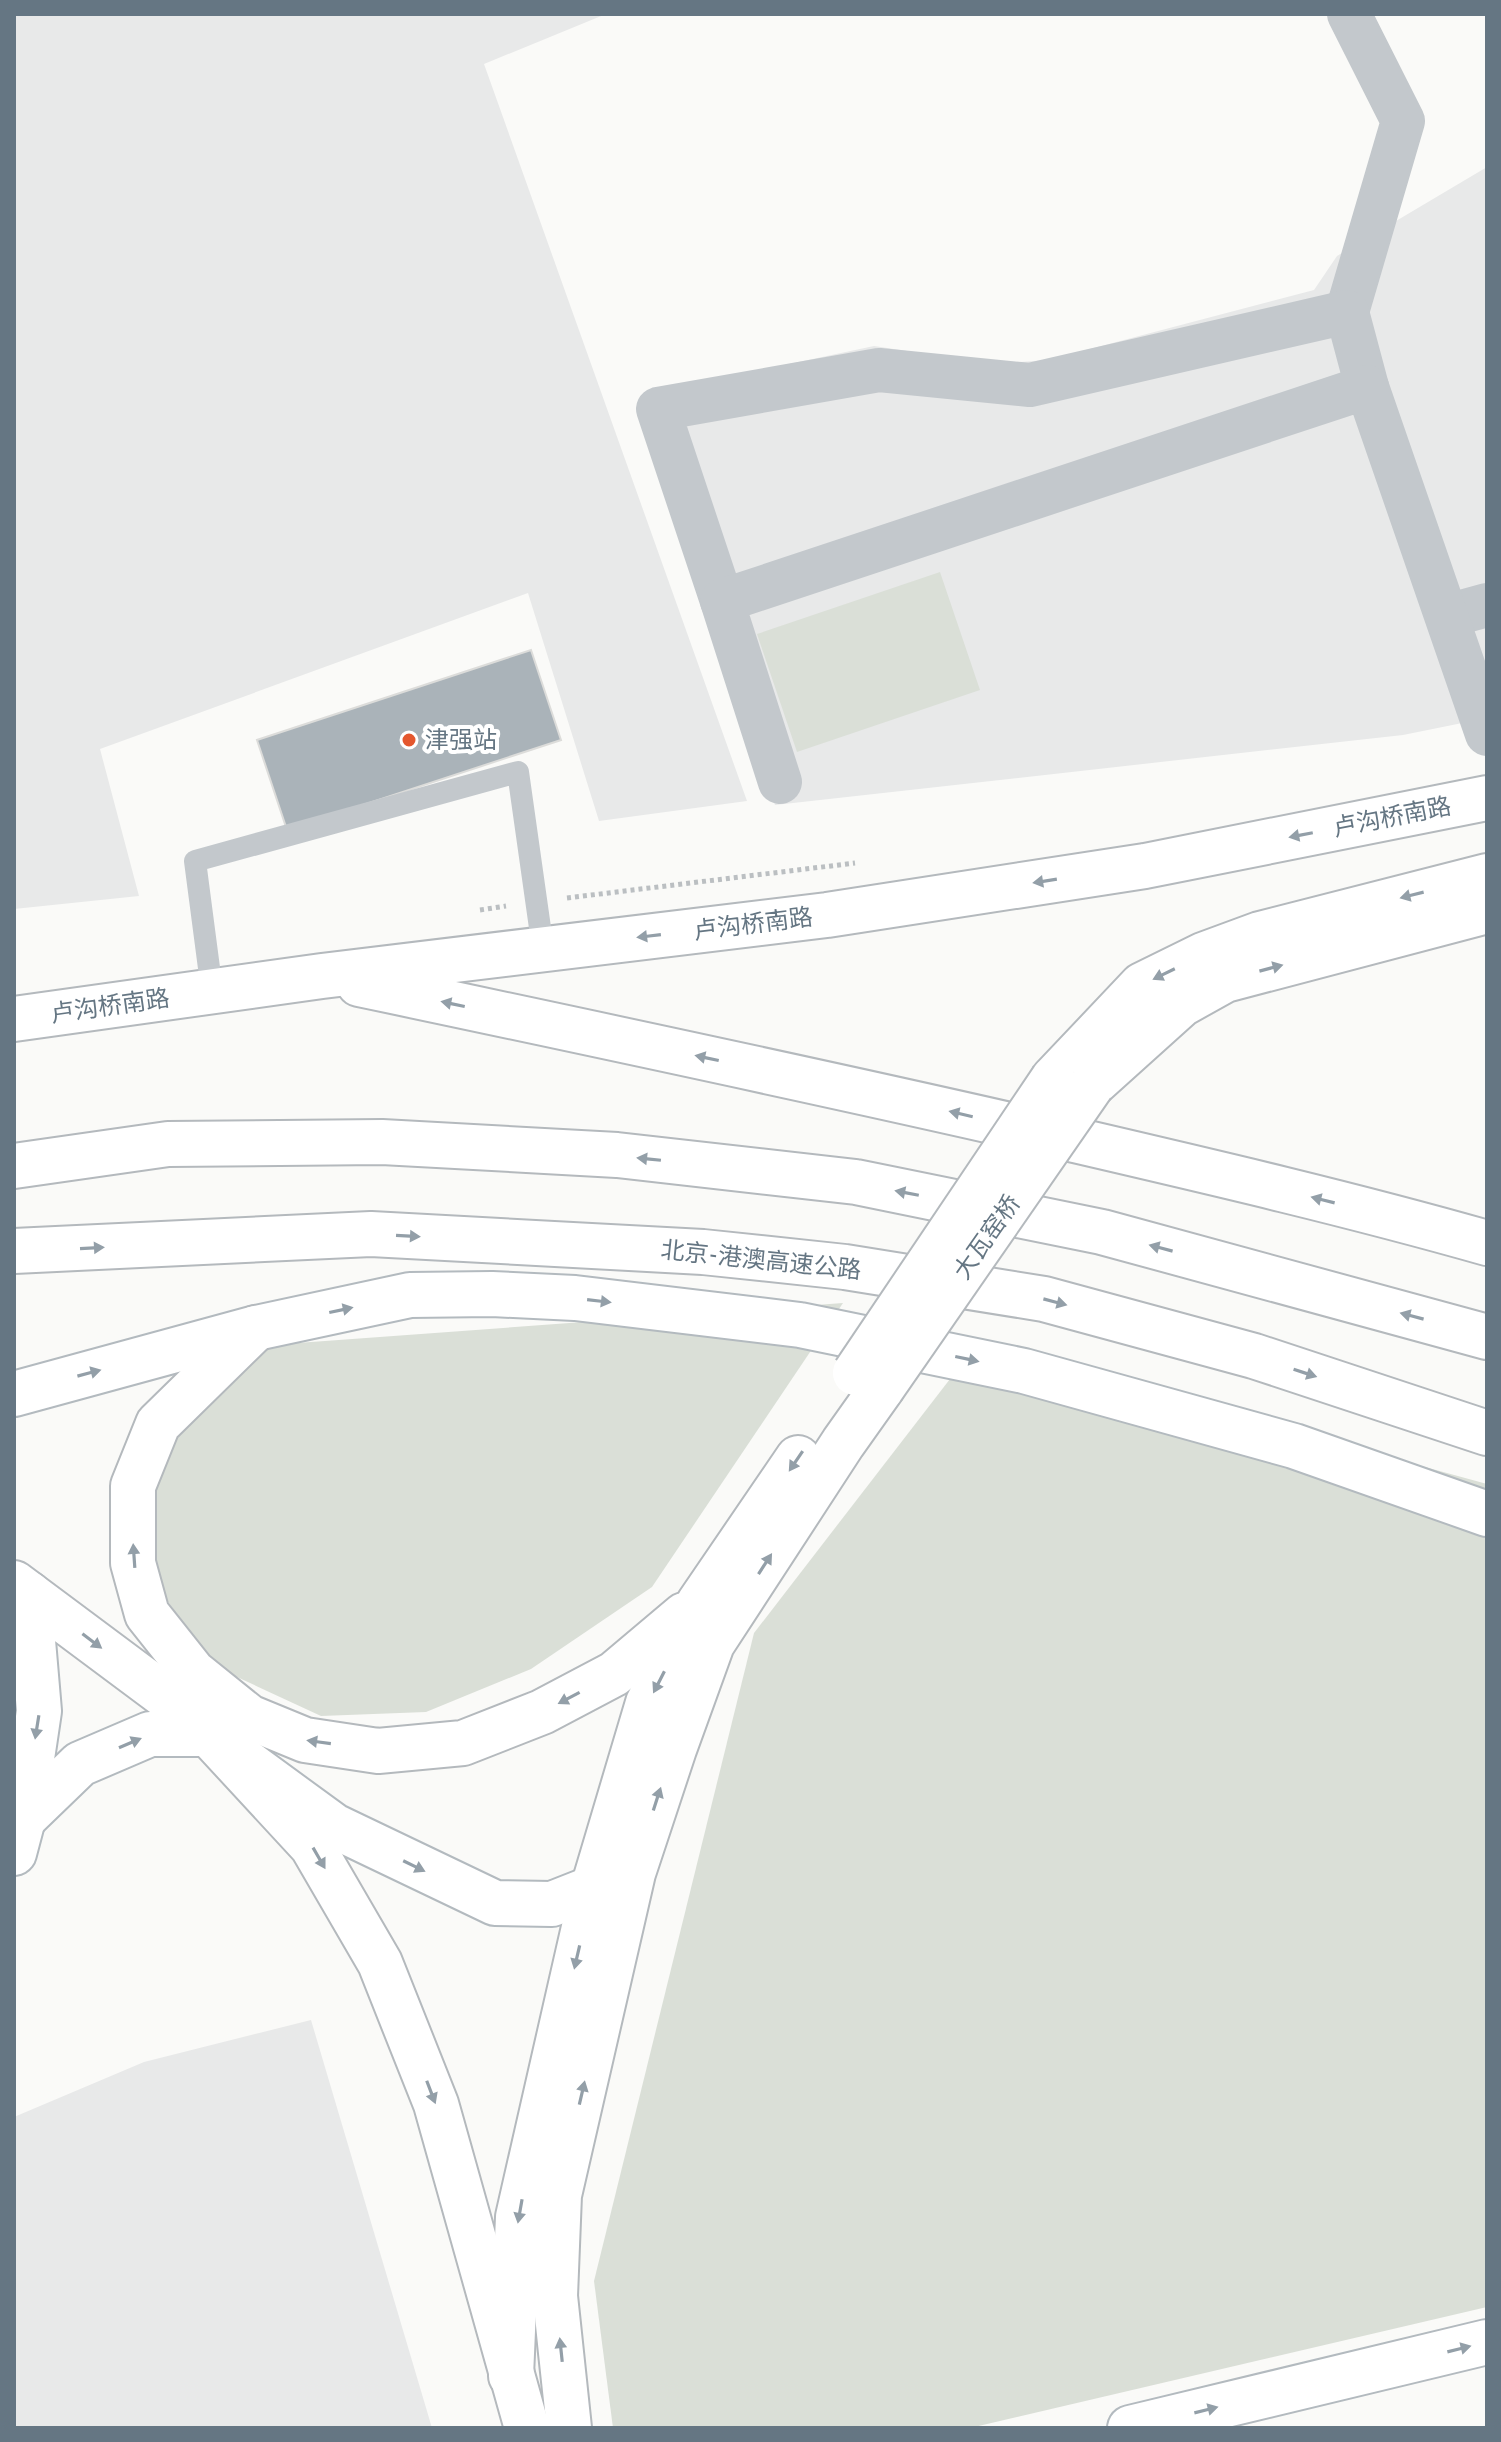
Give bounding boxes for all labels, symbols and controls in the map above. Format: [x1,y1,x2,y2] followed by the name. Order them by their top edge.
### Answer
[425,727,497,757] place label: 津强站
[400,731,418,749] marker: 津强站
[1331,793,1454,845] street label: 卢沟桥南路
[1288,829,1313,842] one-way arrow
[1032,875,1057,888] one-way arrow
[1399,890,1424,902] one-way arrow
[692,904,815,948] street label: 卢沟桥南路
[636,930,661,943] one-way arrow
[1258,961,1283,973] one-way arrow
[1153,967,1176,981] one-way arrow
[49,985,172,1031] street label: 卢沟桥南路
[440,997,465,1010] one-way arrow
[695,1051,720,1064] one-way arrow
[948,1107,973,1120] one-way arrow
[636,1152,661,1165] one-way arrow
[894,1186,919,1198] one-way arrow
[949,1190,1028,1286] street label: 大瓦窑桥
[1311,1193,1336,1205] one-way arrow
[396,1229,421,1242] one-way arrow
[659,1237,863,1287] street label: 北京-港澳高速公路
[80,1241,105,1254] one-way arrow
[1148,1241,1173,1253] one-way arrow
[587,1295,612,1308] one-way arrow
[1043,1297,1068,1309] one-way arrow
[329,1303,354,1316] one-way arrow
[1399,1309,1423,1322] one-way arrow
[954,1354,979,1366] one-way arrow
[77,1367,102,1379] one-way arrow
[1294,1367,1318,1379] one-way arrow
[789,1451,804,1472] one-way arrow
[127,1543,140,1568] one-way arrow
[757,1553,772,1574] one-way arrow
[81,1633,102,1648] one-way arrow
[652,1670,666,1693] one-way arrow
[557,1692,580,1705] one-way arrow
[30,1715,43,1740] one-way arrow
[306,1735,331,1748] one-way arrow
[118,1736,142,1749] one-way arrow
[651,1786,664,1810] one-way arrow
[312,1847,326,1869] one-way arrow
[403,1859,426,1873] one-way arrow
[570,1945,582,1970] one-way arrow
[425,2080,438,2104] one-way arrow
[576,2081,589,2106] one-way arrow
[514,2199,526,2224] one-way arrow
[554,2338,567,2363] one-way arrow
[1446,2342,1471,2355] one-way arrow
[1194,2403,1219,2415] one-way arrow

